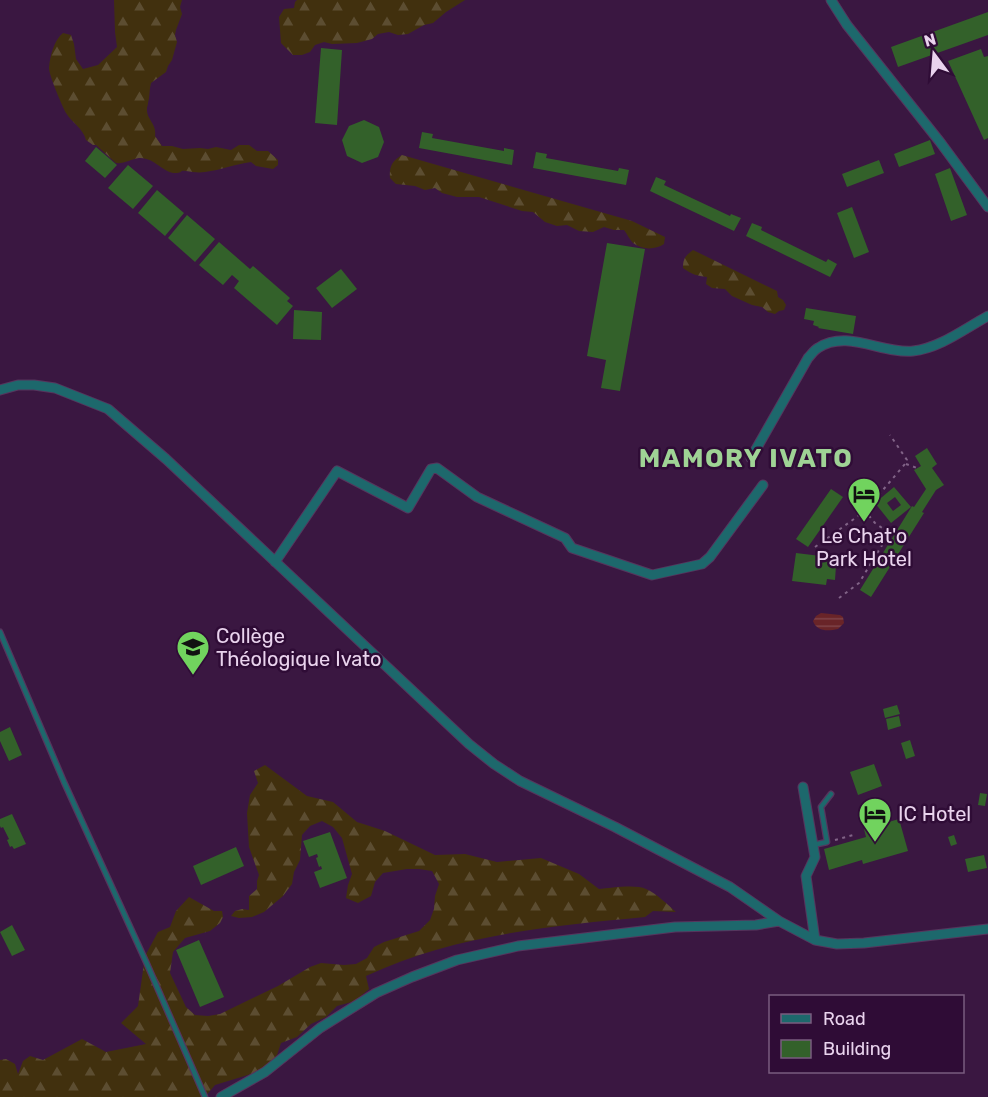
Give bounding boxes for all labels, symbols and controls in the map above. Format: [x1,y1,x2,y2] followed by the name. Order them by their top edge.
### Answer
[904,24,964,84] north arrow
[922,29,938,51] text: N
[639,443,853,474] district label: MAMORY IVATO
[846,476,882,523] hotel icon: Le Chat'o Park Hotel
[816,524,912,571] place label: Le Chat'o Park Hotel
[216,624,382,671] place label: Collège Théologique Ivato
[175,629,211,676] school or university icon: Collège Théologique Ivato
[857,796,893,843] hotel icon: IC Hotel
[898,802,971,826] place label: IC Hotel
[769,995,964,1073] legend
[823,1008,866,1030] text: Road
[823,1038,891,1060] text: Building

